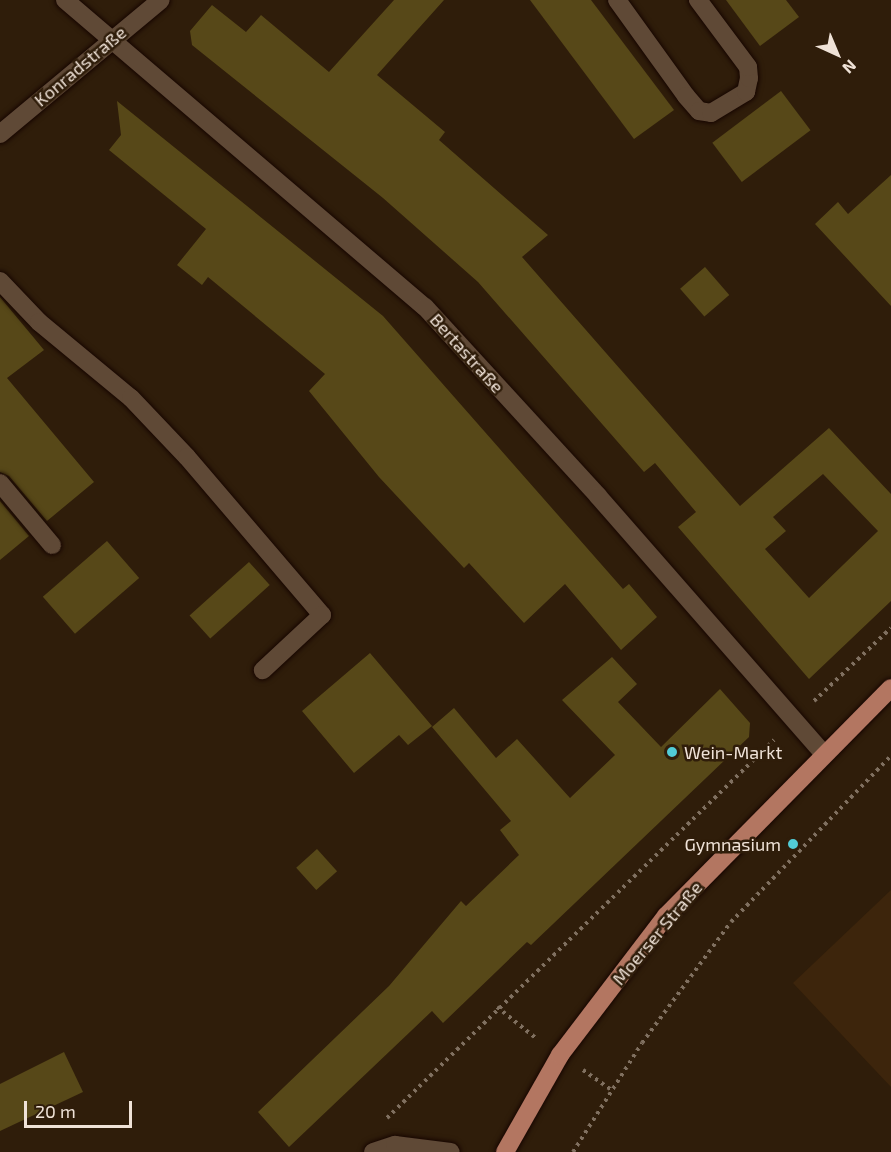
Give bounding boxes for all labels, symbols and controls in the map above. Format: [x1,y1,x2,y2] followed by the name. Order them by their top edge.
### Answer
[30,21,130,111] street label: Konradstraße
[807,24,867,84] north arrow
[839,56,861,78] text: N
[426,309,508,397] street label: Bertastraße
[684,741,782,763] place label: Wein-Markt
[665,745,679,759] marker: Wein-Markt
[684,833,781,855] place label: Gymnasium
[786,837,800,851] marker: Gymnasium
[607,877,707,989] street label: Moerser Straße
[27,1089,135,1127] scale bar
[35,1100,76,1122] text: 20 m

